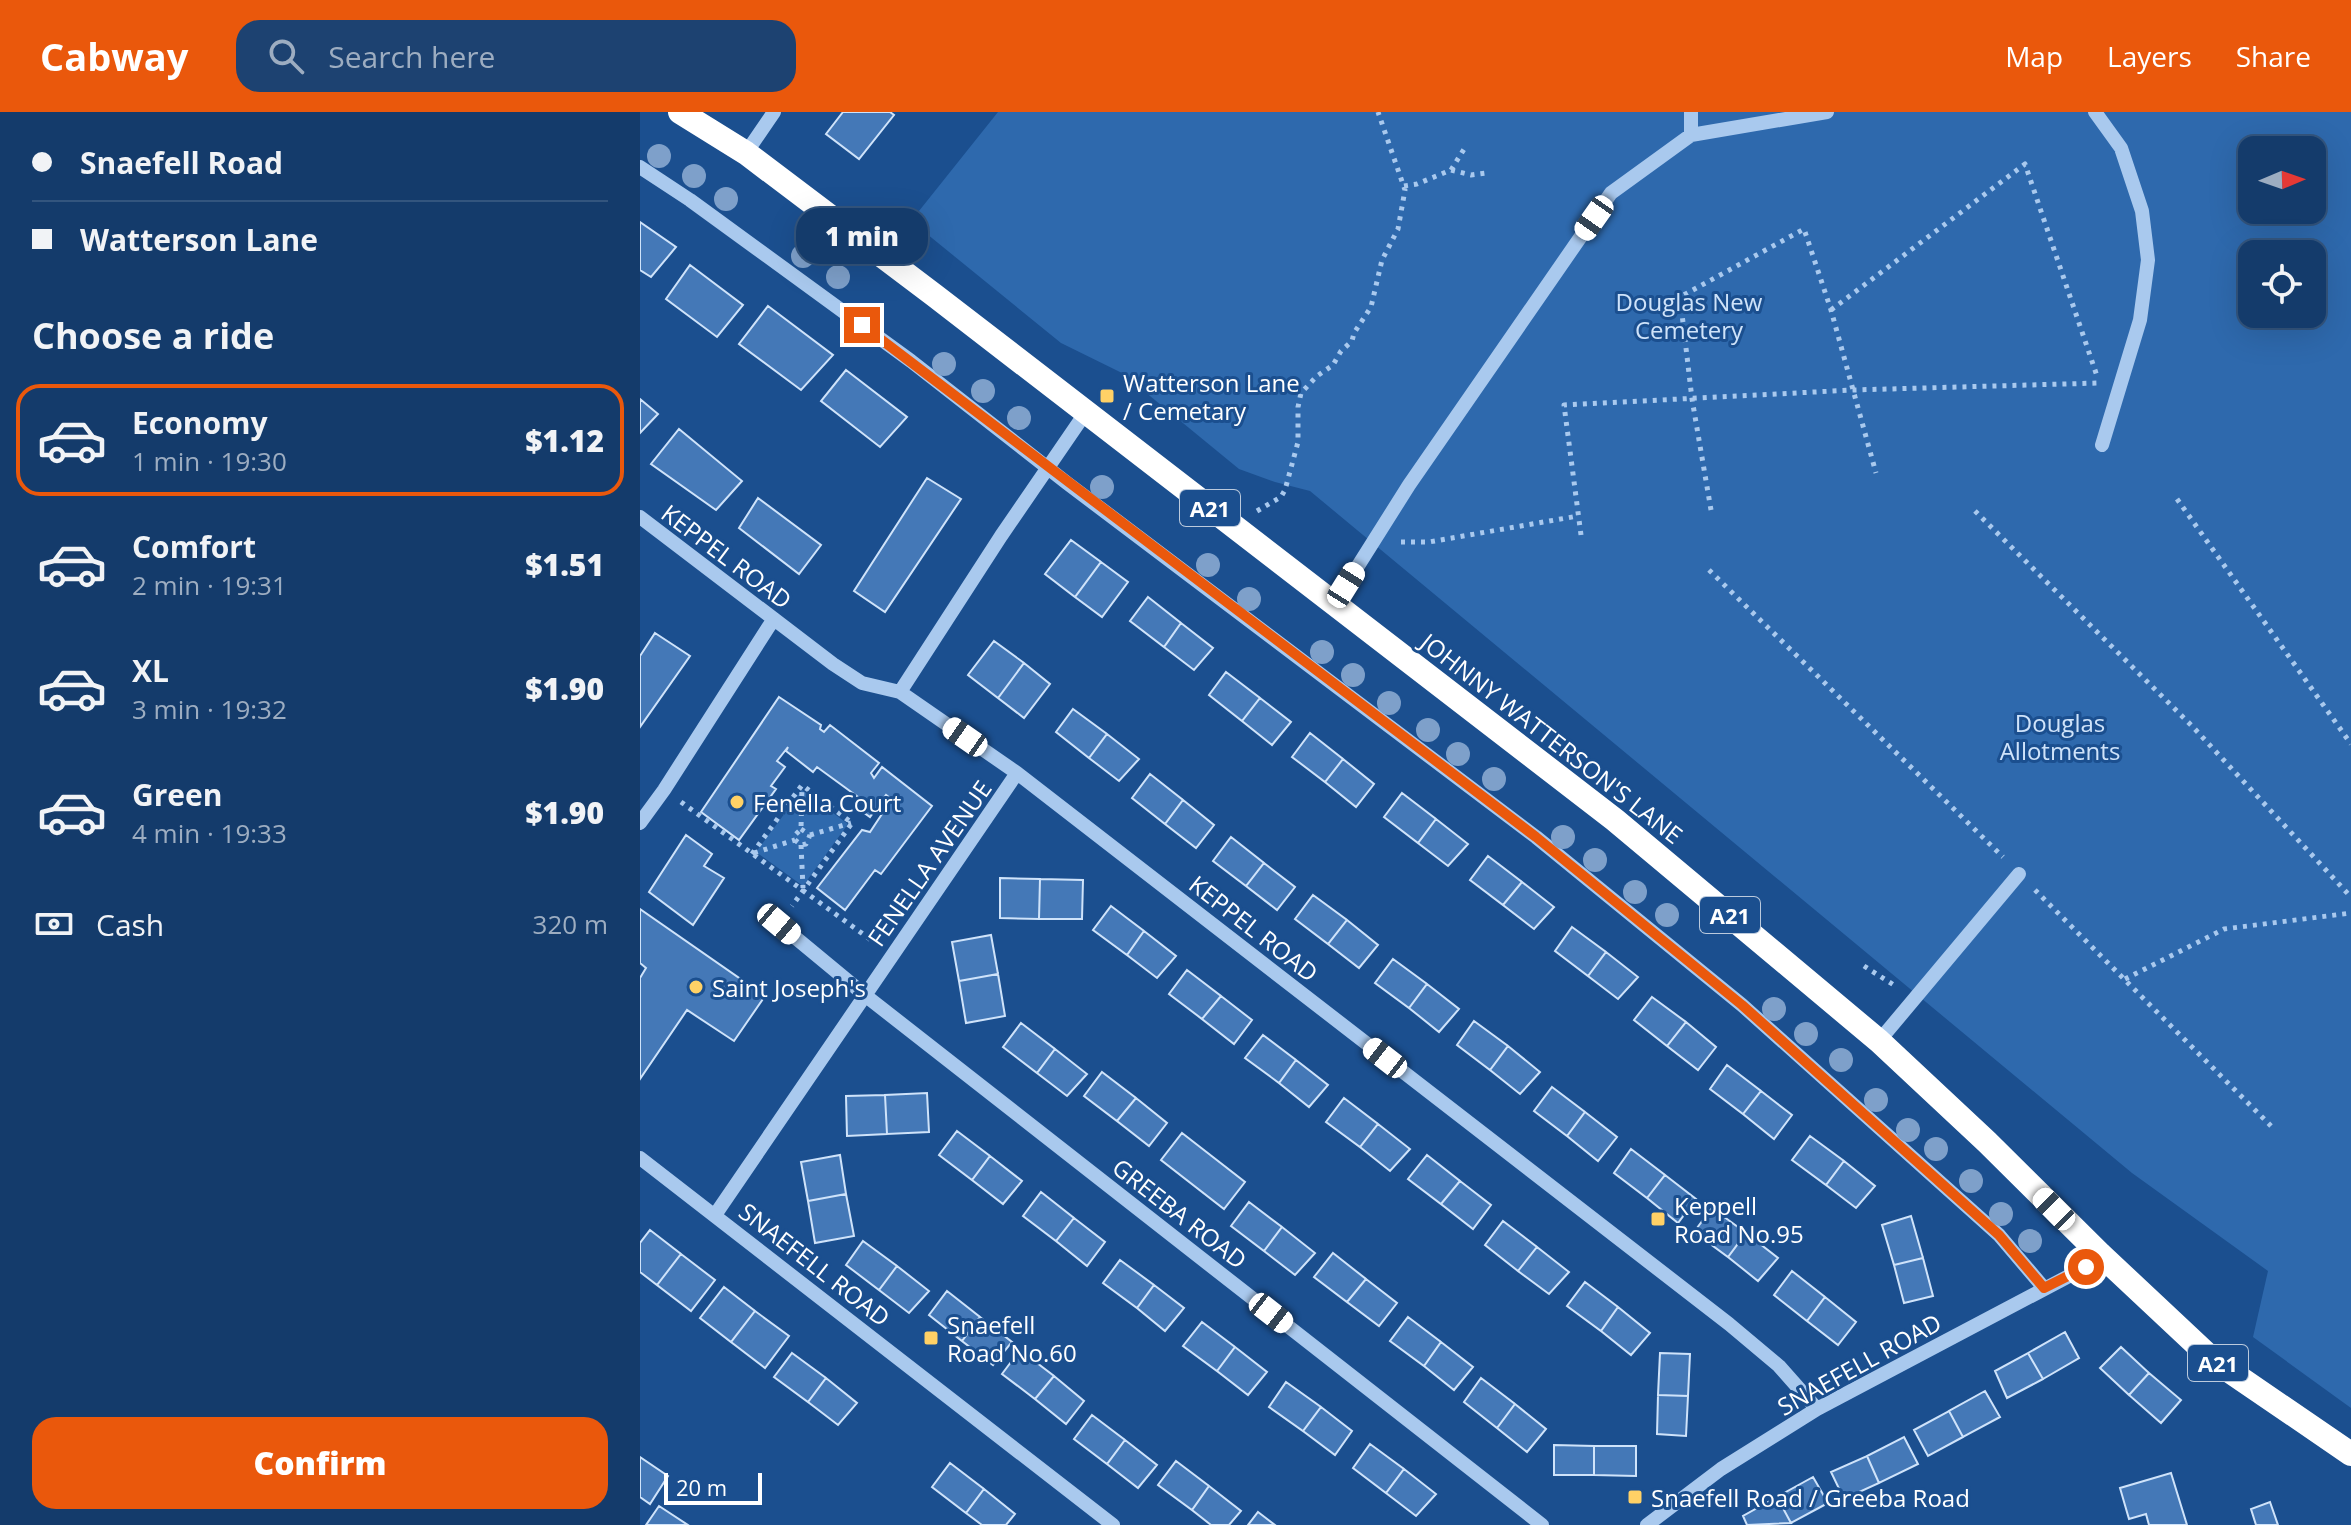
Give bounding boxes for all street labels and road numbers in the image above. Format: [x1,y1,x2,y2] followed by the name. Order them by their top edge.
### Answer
[1180,490,1240,526] road number: A21
[655,496,799,616] street label: KEPPEL ROAD
[1413,624,1690,851] street label: JOHNNY WATTERSON'S LANE
[859,774,999,952] street label: FENELLA AVENUE
[1183,867,1325,989] street label: KEPPEL ROAD
[1700,897,1760,933] road number: A21
[1106,1150,1254,1276] street label: GREEBA ROAD
[733,1195,897,1333] street label: SNAEFELL ROAD
[1771,1305,1947,1423] street label: SNAEFELL ROAD
[2188,1345,2248,1381] road number: A21

